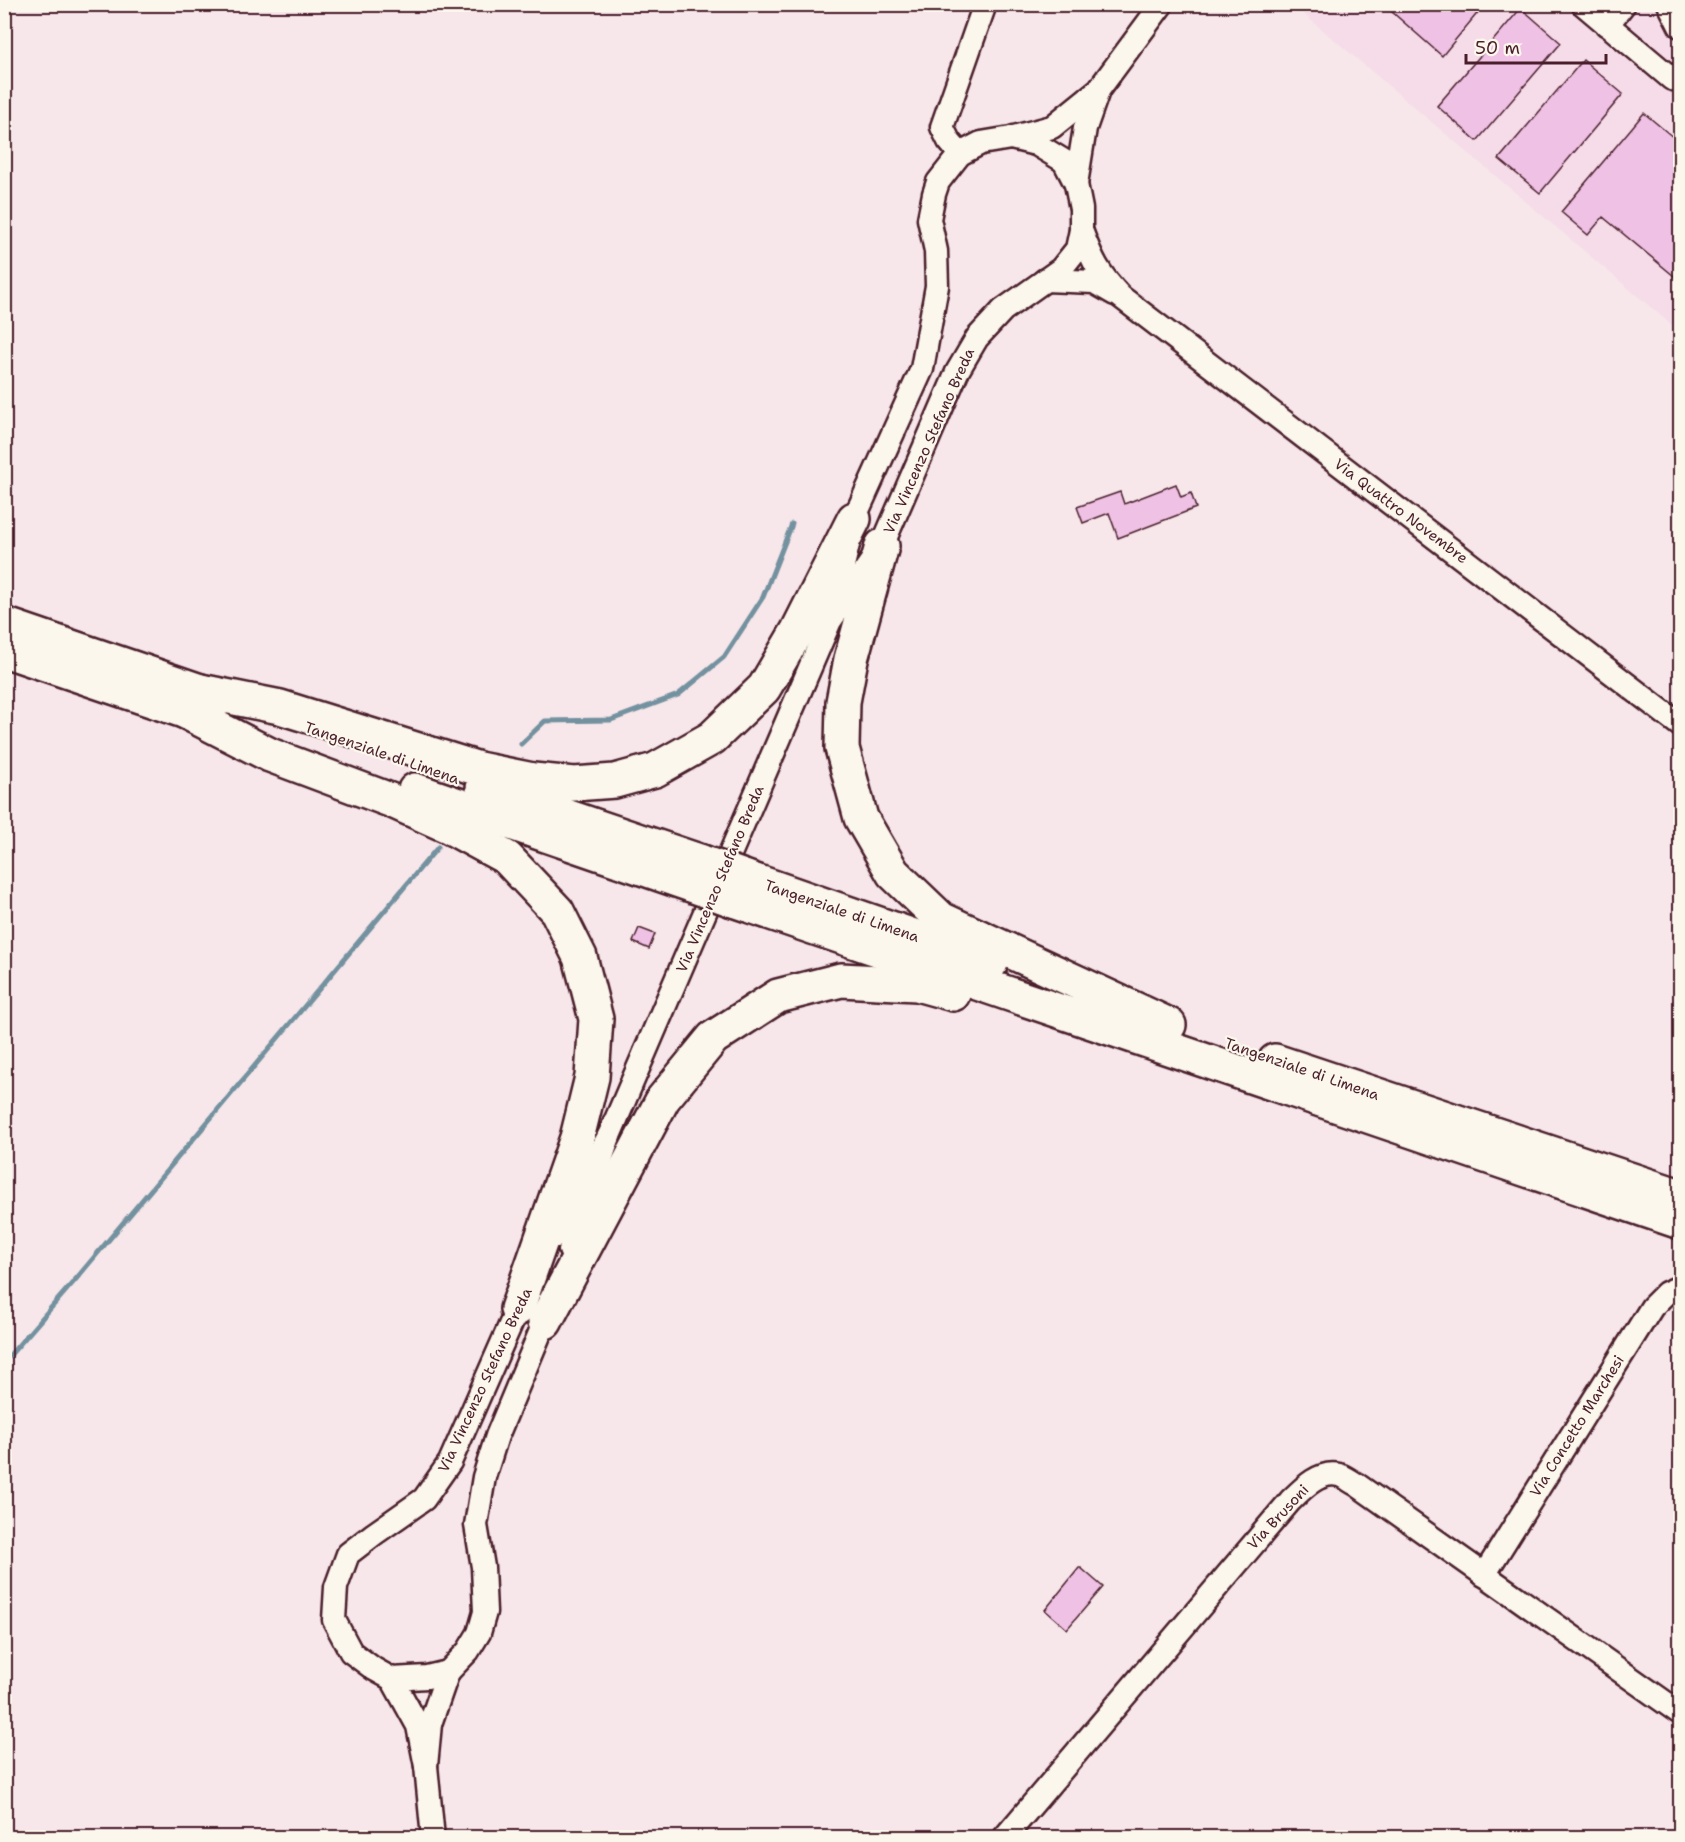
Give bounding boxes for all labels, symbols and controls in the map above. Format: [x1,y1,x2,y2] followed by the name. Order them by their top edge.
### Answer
[1466,27,1606,65] scale bar
[1475,36,1520,60] text: 50 m
[879,344,979,537] street label: Via Vincenzo Stefano Breda
[1330,454,1472,568] street label: Via Quattro Novembre
[302,717,463,789] street label: Tangenziale di Limena
[671,782,769,976] street label: Via Vincenzo Stefano Breda
[762,875,923,947] street label: Tangenziale di Limena
[1222,1033,1383,1105] street label: Tangenziale di Limena
[433,1284,537,1476] street label: Via Vincenzo Stefano Breda
[1525,1351,1629,1501] street label: Via Concetto Marchesi
[1243,1480,1313,1554] street label: Via Brusoni

